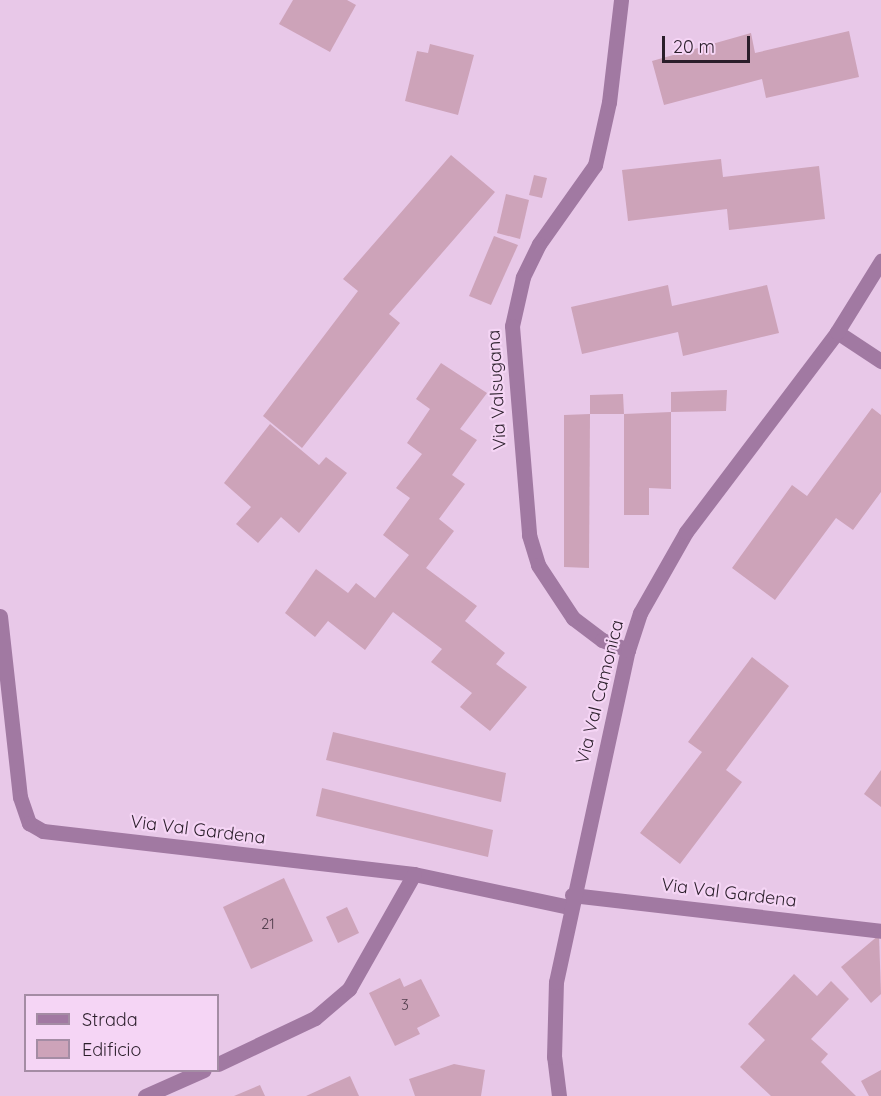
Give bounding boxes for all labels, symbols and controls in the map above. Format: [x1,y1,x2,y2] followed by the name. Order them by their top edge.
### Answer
[665,24,754,62] scale bar
[673,35,715,58] text: 20 m
[483,329,511,451] street label: Via Valsugana
[572,618,628,766] street label: Via Val Camonica
[129,811,267,849] street label: Via Val Gardena
[660,874,798,912] street label: Via Val Gardena
[261,915,275,933] house number: 21
[24,994,219,1072] legend
[401,996,409,1014] house number: 3
[82,1008,138,1031] text: Strada
[82,1038,141,1061] text: Edificio

